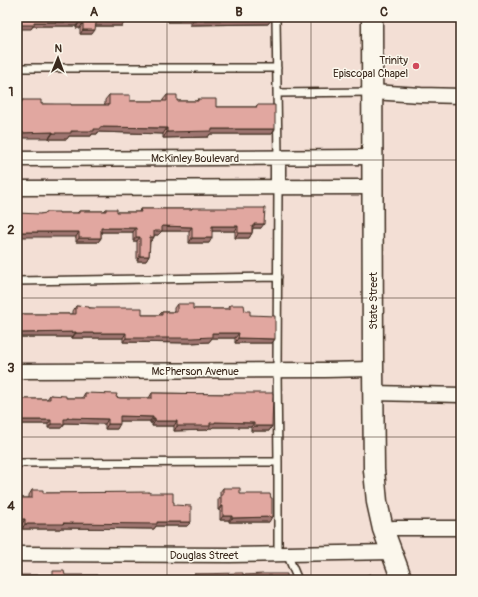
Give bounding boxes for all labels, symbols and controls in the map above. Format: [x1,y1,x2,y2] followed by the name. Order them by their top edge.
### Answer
[90,4,99,20] text: A
[235,4,243,20] text: B
[380,4,388,20] text: C
[38,38,78,78] north arrow
[54,42,63,55] text: N
[333,54,408,80] place label: Trinity Episcopal Chapel
[411,61,421,71] marker: Trinity Episcopal Chapel
[8,84,14,100] text: 1
[151,152,239,165] street label: McKinley Boulevard
[7,222,15,238] text: 2
[367,272,380,330] street label: State Street
[7,360,15,376] text: 3
[151,365,239,378] street label: McPherson Avenue
[7,498,15,514] text: 4
[170,549,239,562] street label: Douglas Street

